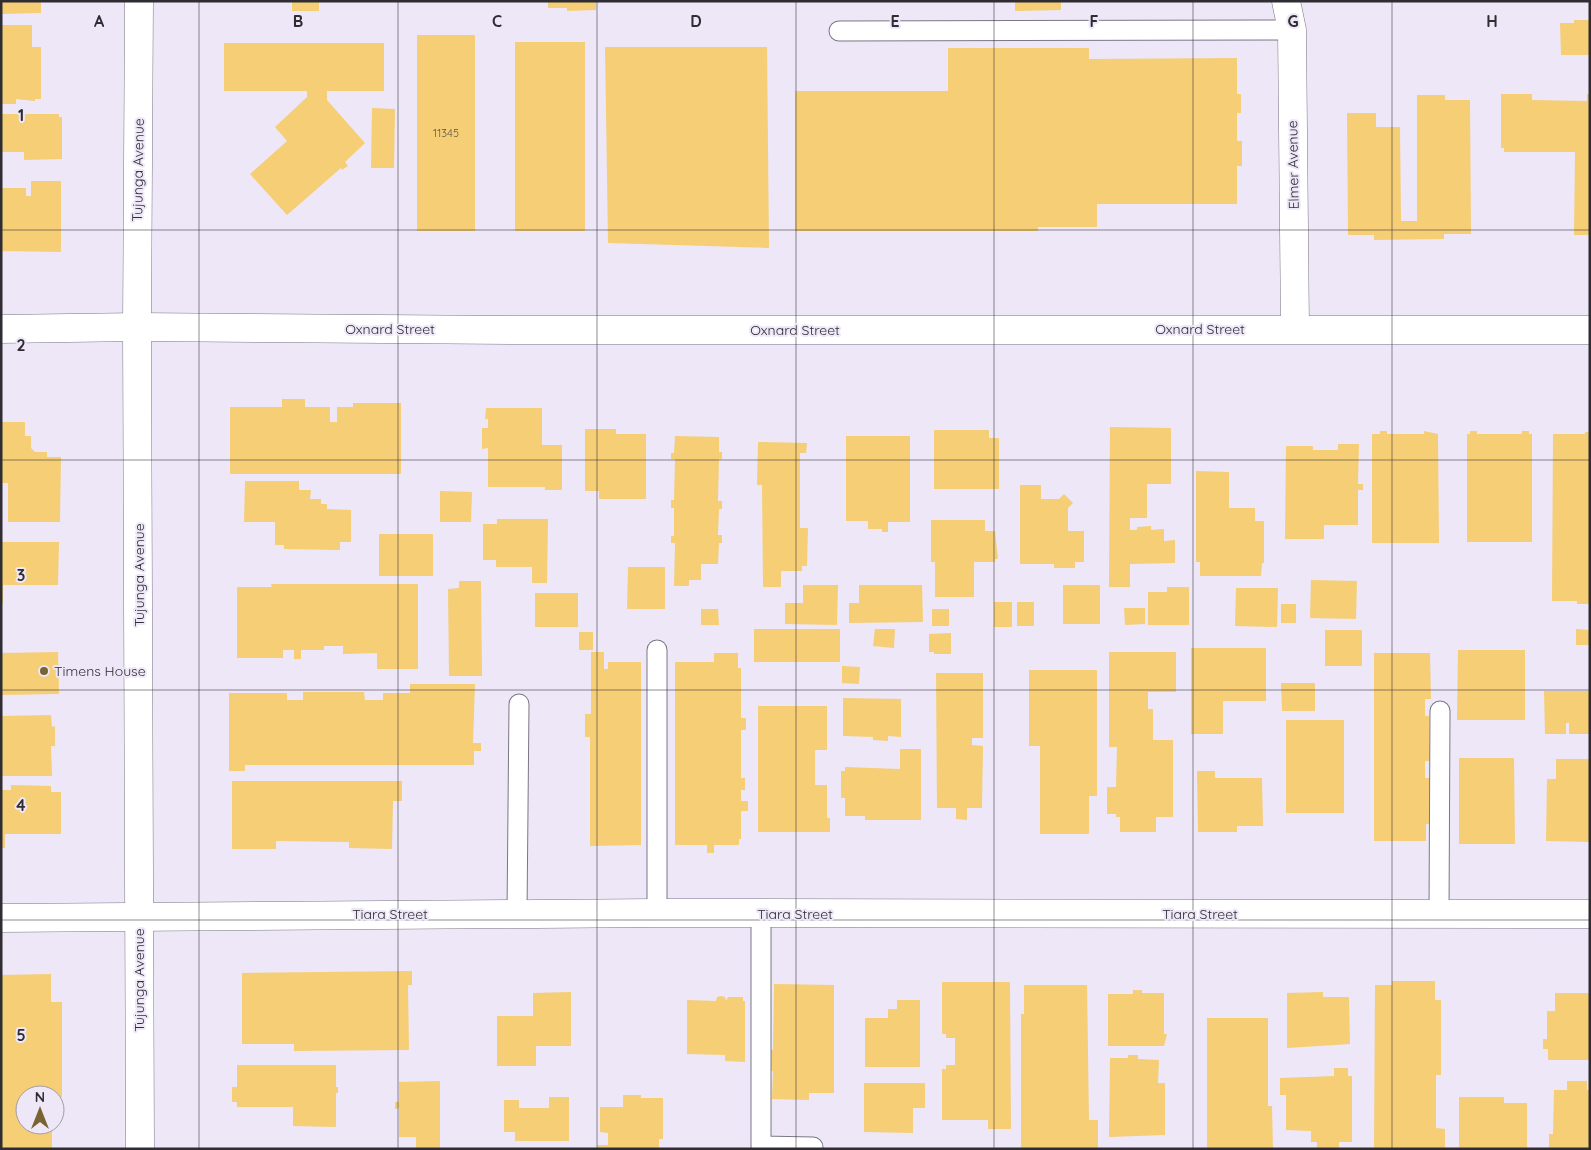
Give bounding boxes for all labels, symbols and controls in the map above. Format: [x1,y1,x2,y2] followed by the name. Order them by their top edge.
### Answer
[94,11,105,31] text: A
[293,11,303,31] text: B
[492,11,502,31] text: C
[690,11,702,31] text: D
[890,11,900,31] text: E
[1090,11,1099,31] text: F
[1287,11,1299,31] text: G
[1486,11,1498,31] text: H
[18,105,24,125] text: 1
[128,118,148,222] street label: Tujunga Avenue
[1283,120,1303,210] street label: Elmer Avenue
[433,126,459,140] house number: 11345
[345,320,435,338] street label: Oxnard Street
[1155,320,1245,338] street label: Oxnard Street
[750,321,840,339] street label: Oxnard Street
[16,335,26,355] text: 2
[130,523,148,627] street label: Tujunga Avenue
[17,565,25,585] text: 3
[54,662,146,680] place label: Timens House
[38,665,50,677] marker: Timens House
[16,795,26,815] text: 4
[352,905,428,923] street label: Tiara Street
[757,905,833,923] street label: Tiara Street
[1162,905,1238,923] street label: Tiara Street
[130,928,148,1032] street label: Tujunga Avenue
[16,1025,26,1045] text: 5
[15,1085,65,1135] north arrow
[35,1088,45,1106] text: N

